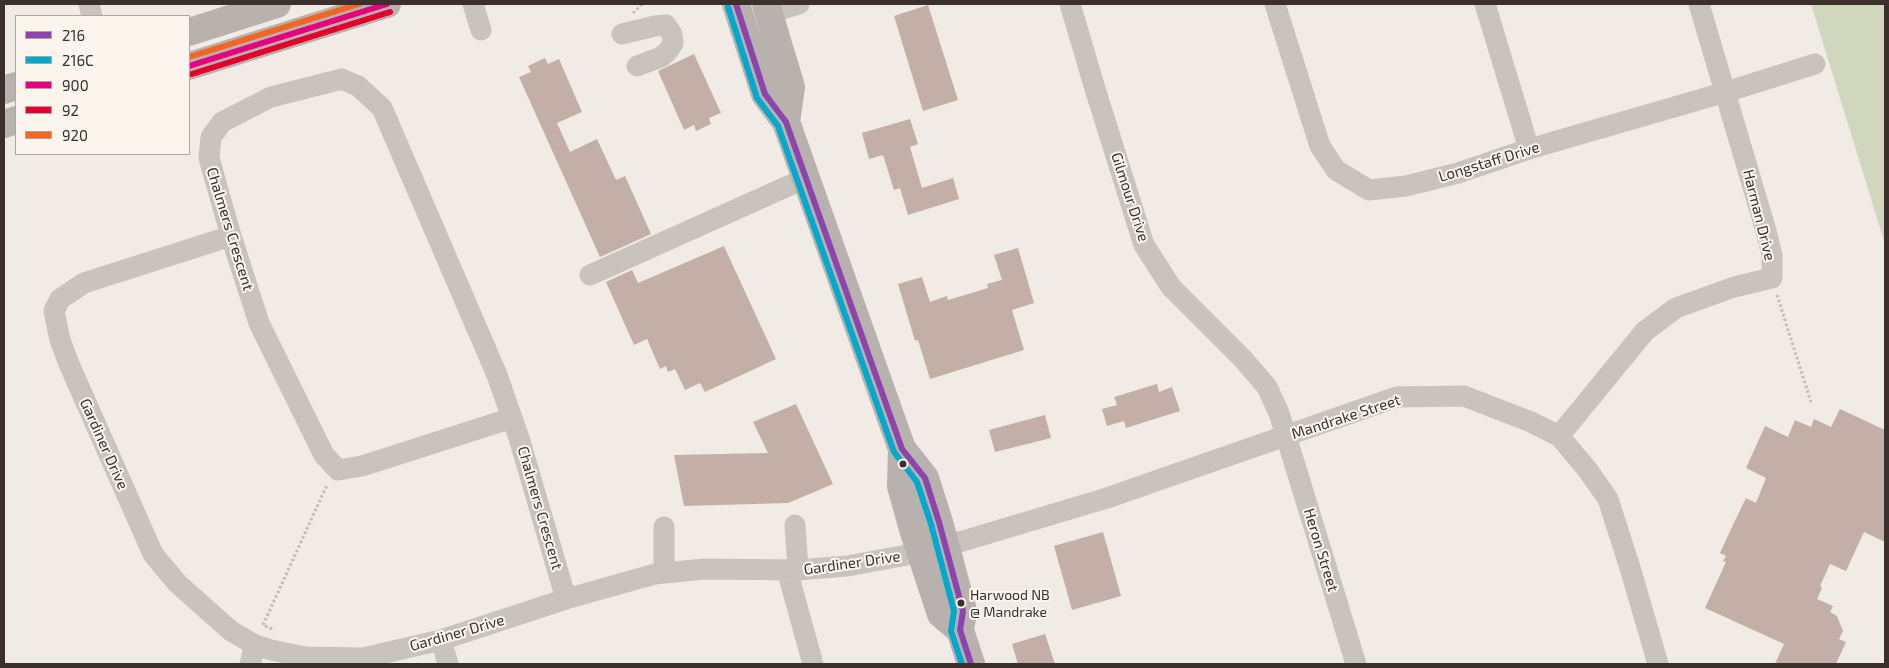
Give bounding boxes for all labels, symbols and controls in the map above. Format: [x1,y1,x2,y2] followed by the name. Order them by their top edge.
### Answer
[15,15,190,155] legend
[62,26,85,44] text: 216
[62,51,94,69] text: 216C
[62,76,89,94] text: 900
[62,101,79,119] text: 92
[62,126,88,144] text: 920
[1436,138,1542,186] street label: Longstaff Drive
[1107,150,1153,244] street label: Gilmour Drive
[203,165,257,293] street label: Chalmers Crescent
[1739,168,1779,262] street label: Harman Drive
[1289,391,1403,443] street label: Mandrake Street
[76,396,132,492] street label: Gardiner Drive
[514,444,566,572] street label: Chalmers Crescent
[898,459,908,469] unlabelled marker
[1300,506,1342,594] street label: Heron Street
[802,547,902,579] street label: Gardiner Drive
[970,587,1050,620] place label: Harwood NB @ Mandrake
[956,598,966,608] marker: Harwood NB @ Mandrake
[408,611,506,655] street label: Gardiner Drive

